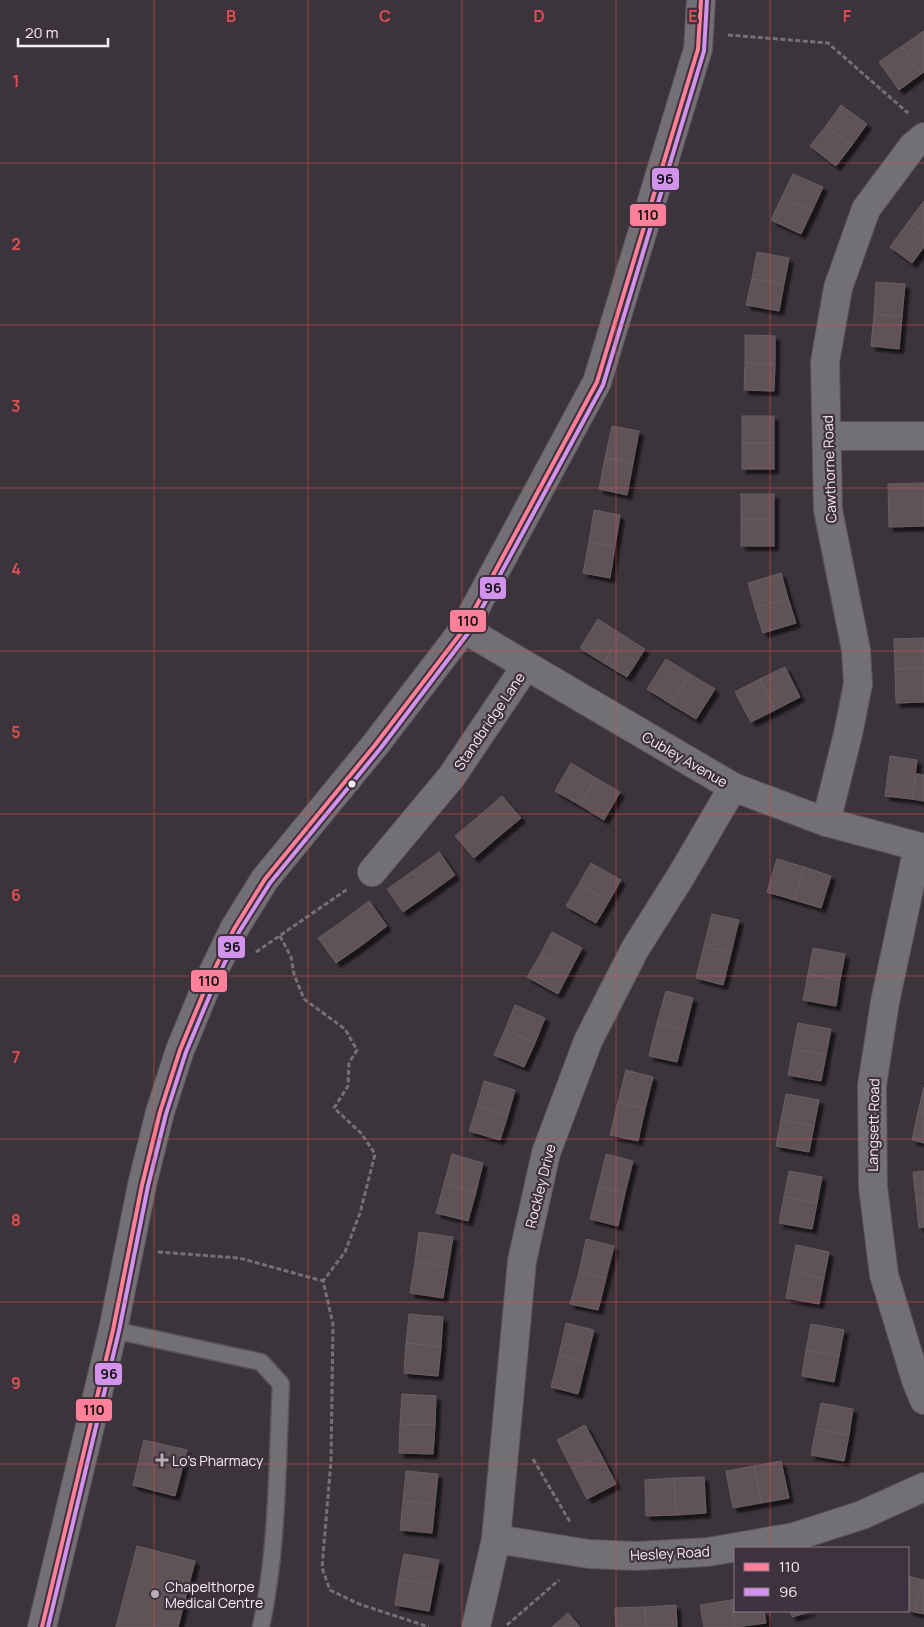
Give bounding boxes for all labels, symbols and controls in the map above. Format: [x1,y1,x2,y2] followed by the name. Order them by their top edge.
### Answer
[226,5,236,27] text: B
[379,5,391,27] text: C
[533,5,545,27] text: D
[688,5,698,27] text: E
[843,5,852,27] text: F
[18,15,108,47] scale bar
[25,22,58,43] text: 20 m
[12,70,20,92] text: 1
[651,167,680,191] line badge: 96
[656,169,674,188] text: 96
[629,203,667,227] line badge: 110
[637,205,659,224] text: 110
[11,233,21,255] text: 2
[11,395,21,417] text: 3
[818,415,840,523] street label: Cawthorne Road
[11,558,21,580] text: 4
[479,576,507,600] line badge: 96
[484,578,502,597] text: 96
[449,609,487,633] line badge: 110
[457,611,479,630] text: 110
[449,668,529,774] street label: Standbridge Lane
[11,721,21,743] text: 5
[639,727,731,791] street label: Cubley Avenue
[347,779,357,789] unlabelled marker
[11,884,21,906] text: 6
[217,935,246,959] line badge: 96
[223,937,241,956] text: 96
[190,969,228,993] line badge: 110
[198,971,220,990] text: 110
[12,1046,20,1068] text: 7
[863,1078,883,1172] street label: Langsett Road
[520,1142,560,1230] street label: Rockley Drive
[11,1209,21,1231] text: 8
[94,1362,123,1386] line badge: 96
[100,1364,118,1383] text: 96
[11,1372,21,1394] text: 9
[75,1398,113,1422] line badge: 110
[83,1400,105,1419] text: 110
[172,1451,264,1470] place label: Lo's Pharmacy
[156,1454,168,1466] marker: Lo's Pharmacy
[630,1541,710,1565] street label: Hesley Road
[734,1547,909,1612] legend
[779,1556,800,1577] text: 110
[165,1577,263,1612] place label: Chapelthorpe Medical Centre
[779,1581,798,1602] text: 96
[149,1588,161,1600] marker: Chapelthorpe Medical Centre

